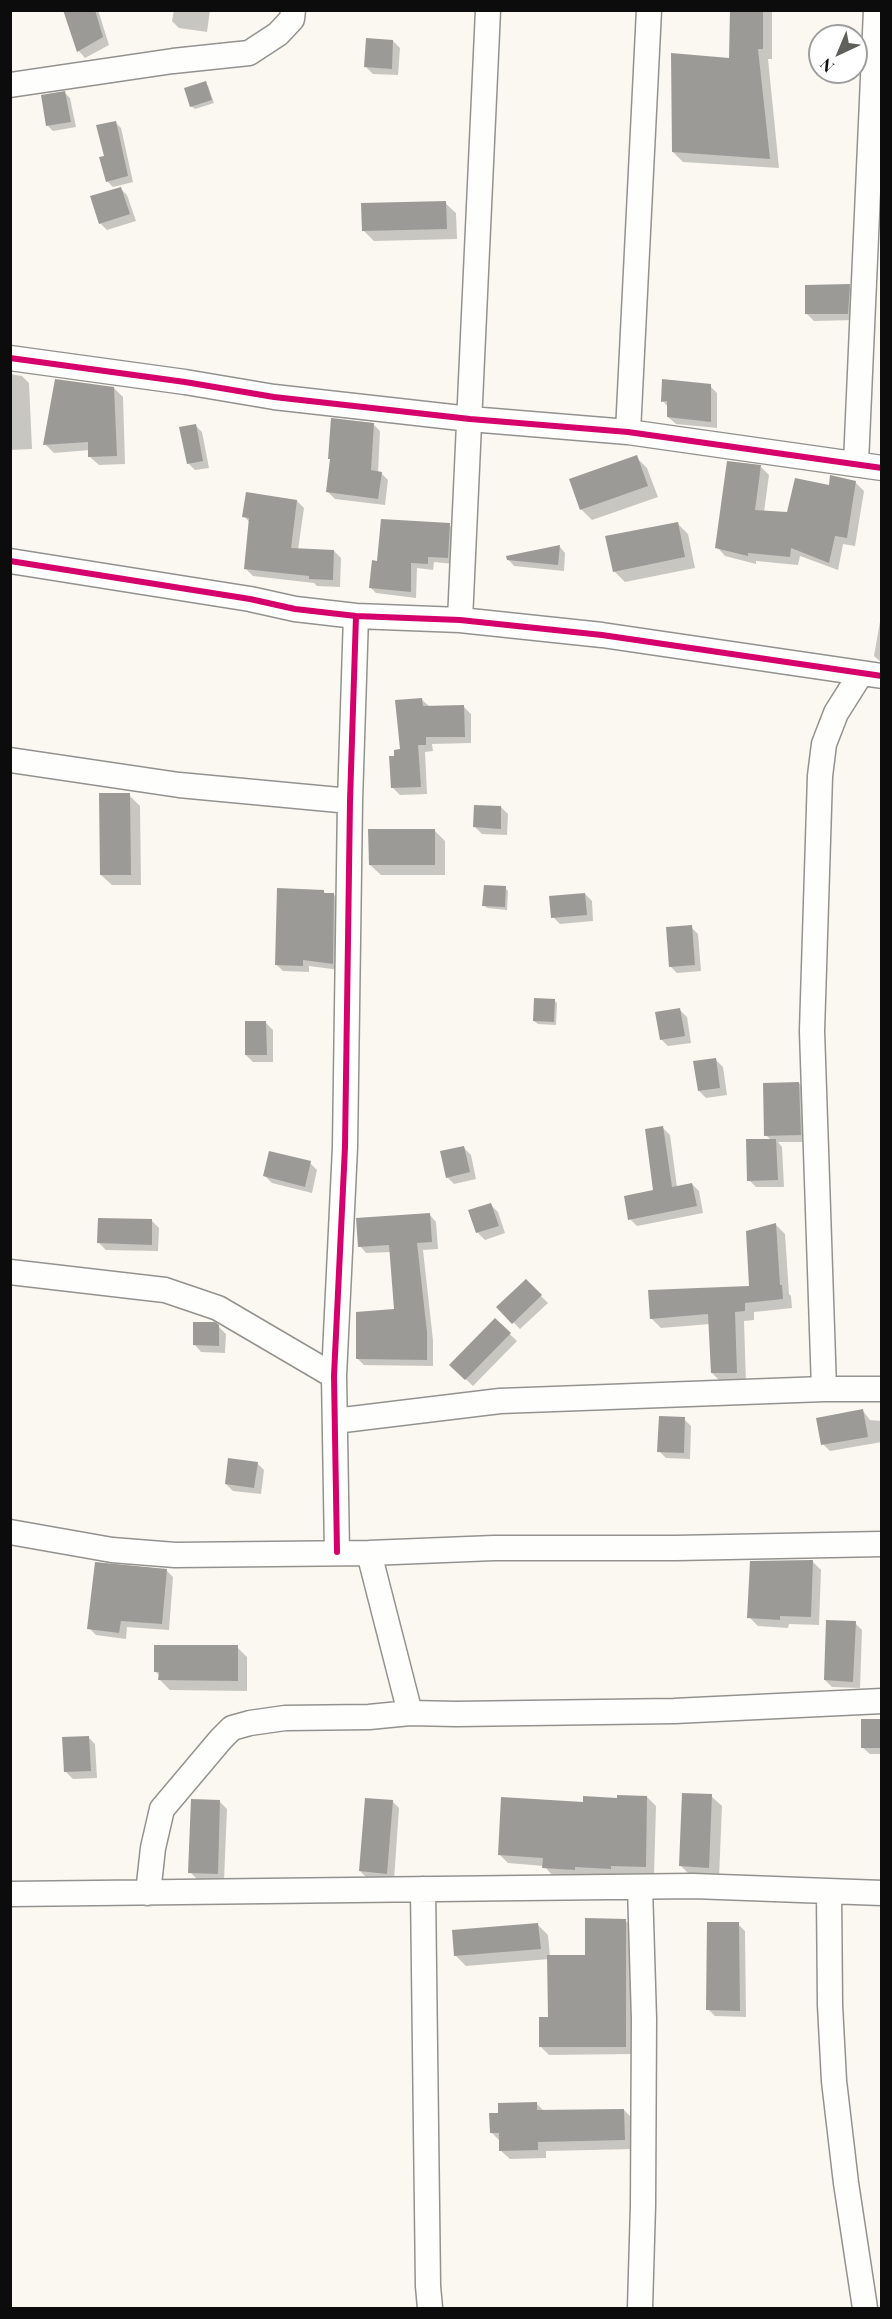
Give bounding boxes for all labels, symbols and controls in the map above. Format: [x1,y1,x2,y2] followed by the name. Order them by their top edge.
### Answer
[808,24,868,84] north arrow
[815,54,838,77] text: N

